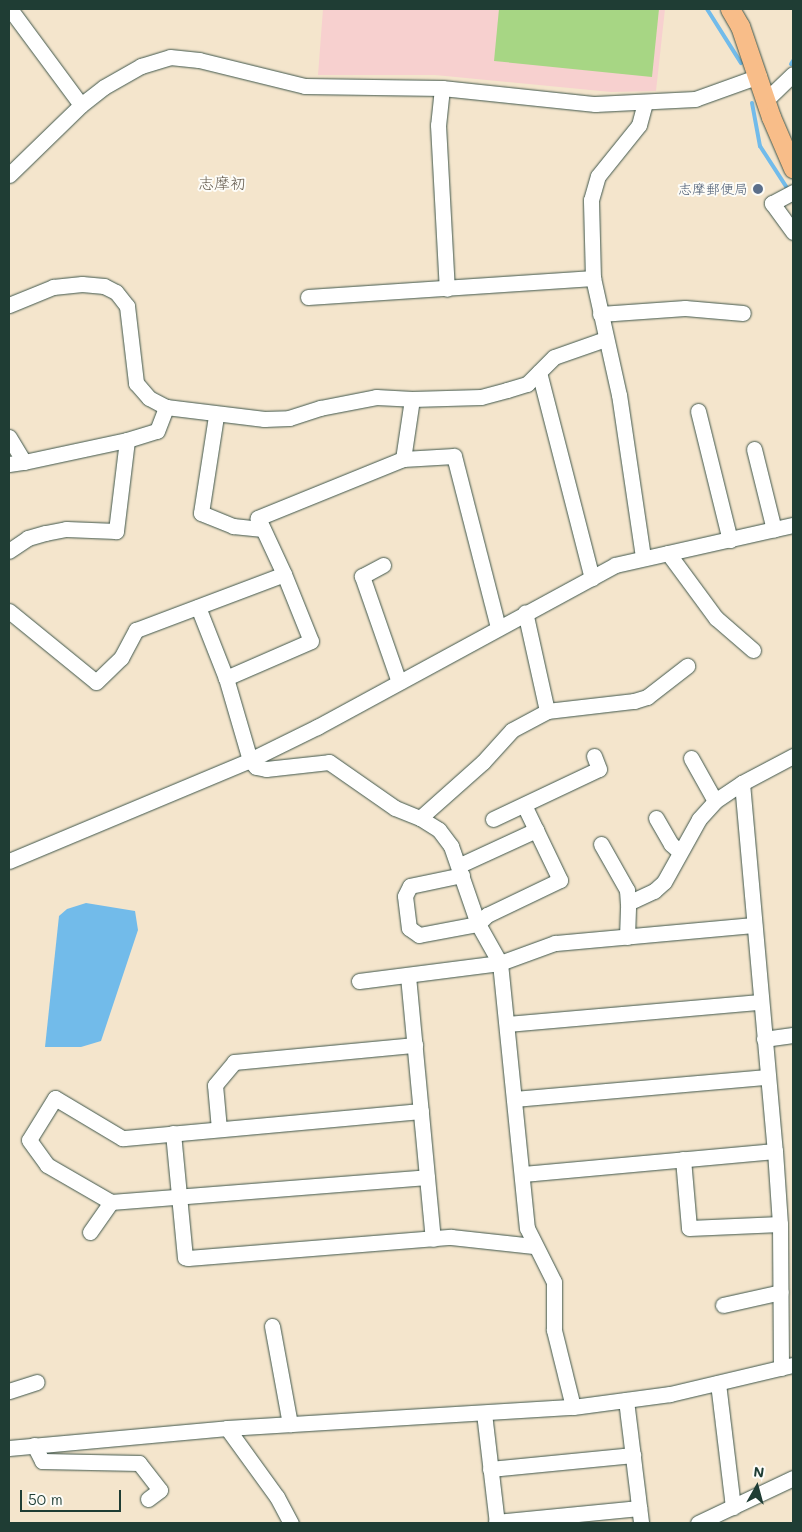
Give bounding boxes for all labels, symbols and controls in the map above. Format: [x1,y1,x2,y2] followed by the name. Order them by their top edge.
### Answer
[198,173,246,193] district label: 志摩初
[678,181,748,197] place label: 志摩郵便局
[752,183,764,195] marker: 志摩郵便局
[732,1462,782,1512] north arrow
[752,1462,765,1482] text: N
[22,1480,124,1512] scale bar
[28,1489,63,1509] text: 50 m

